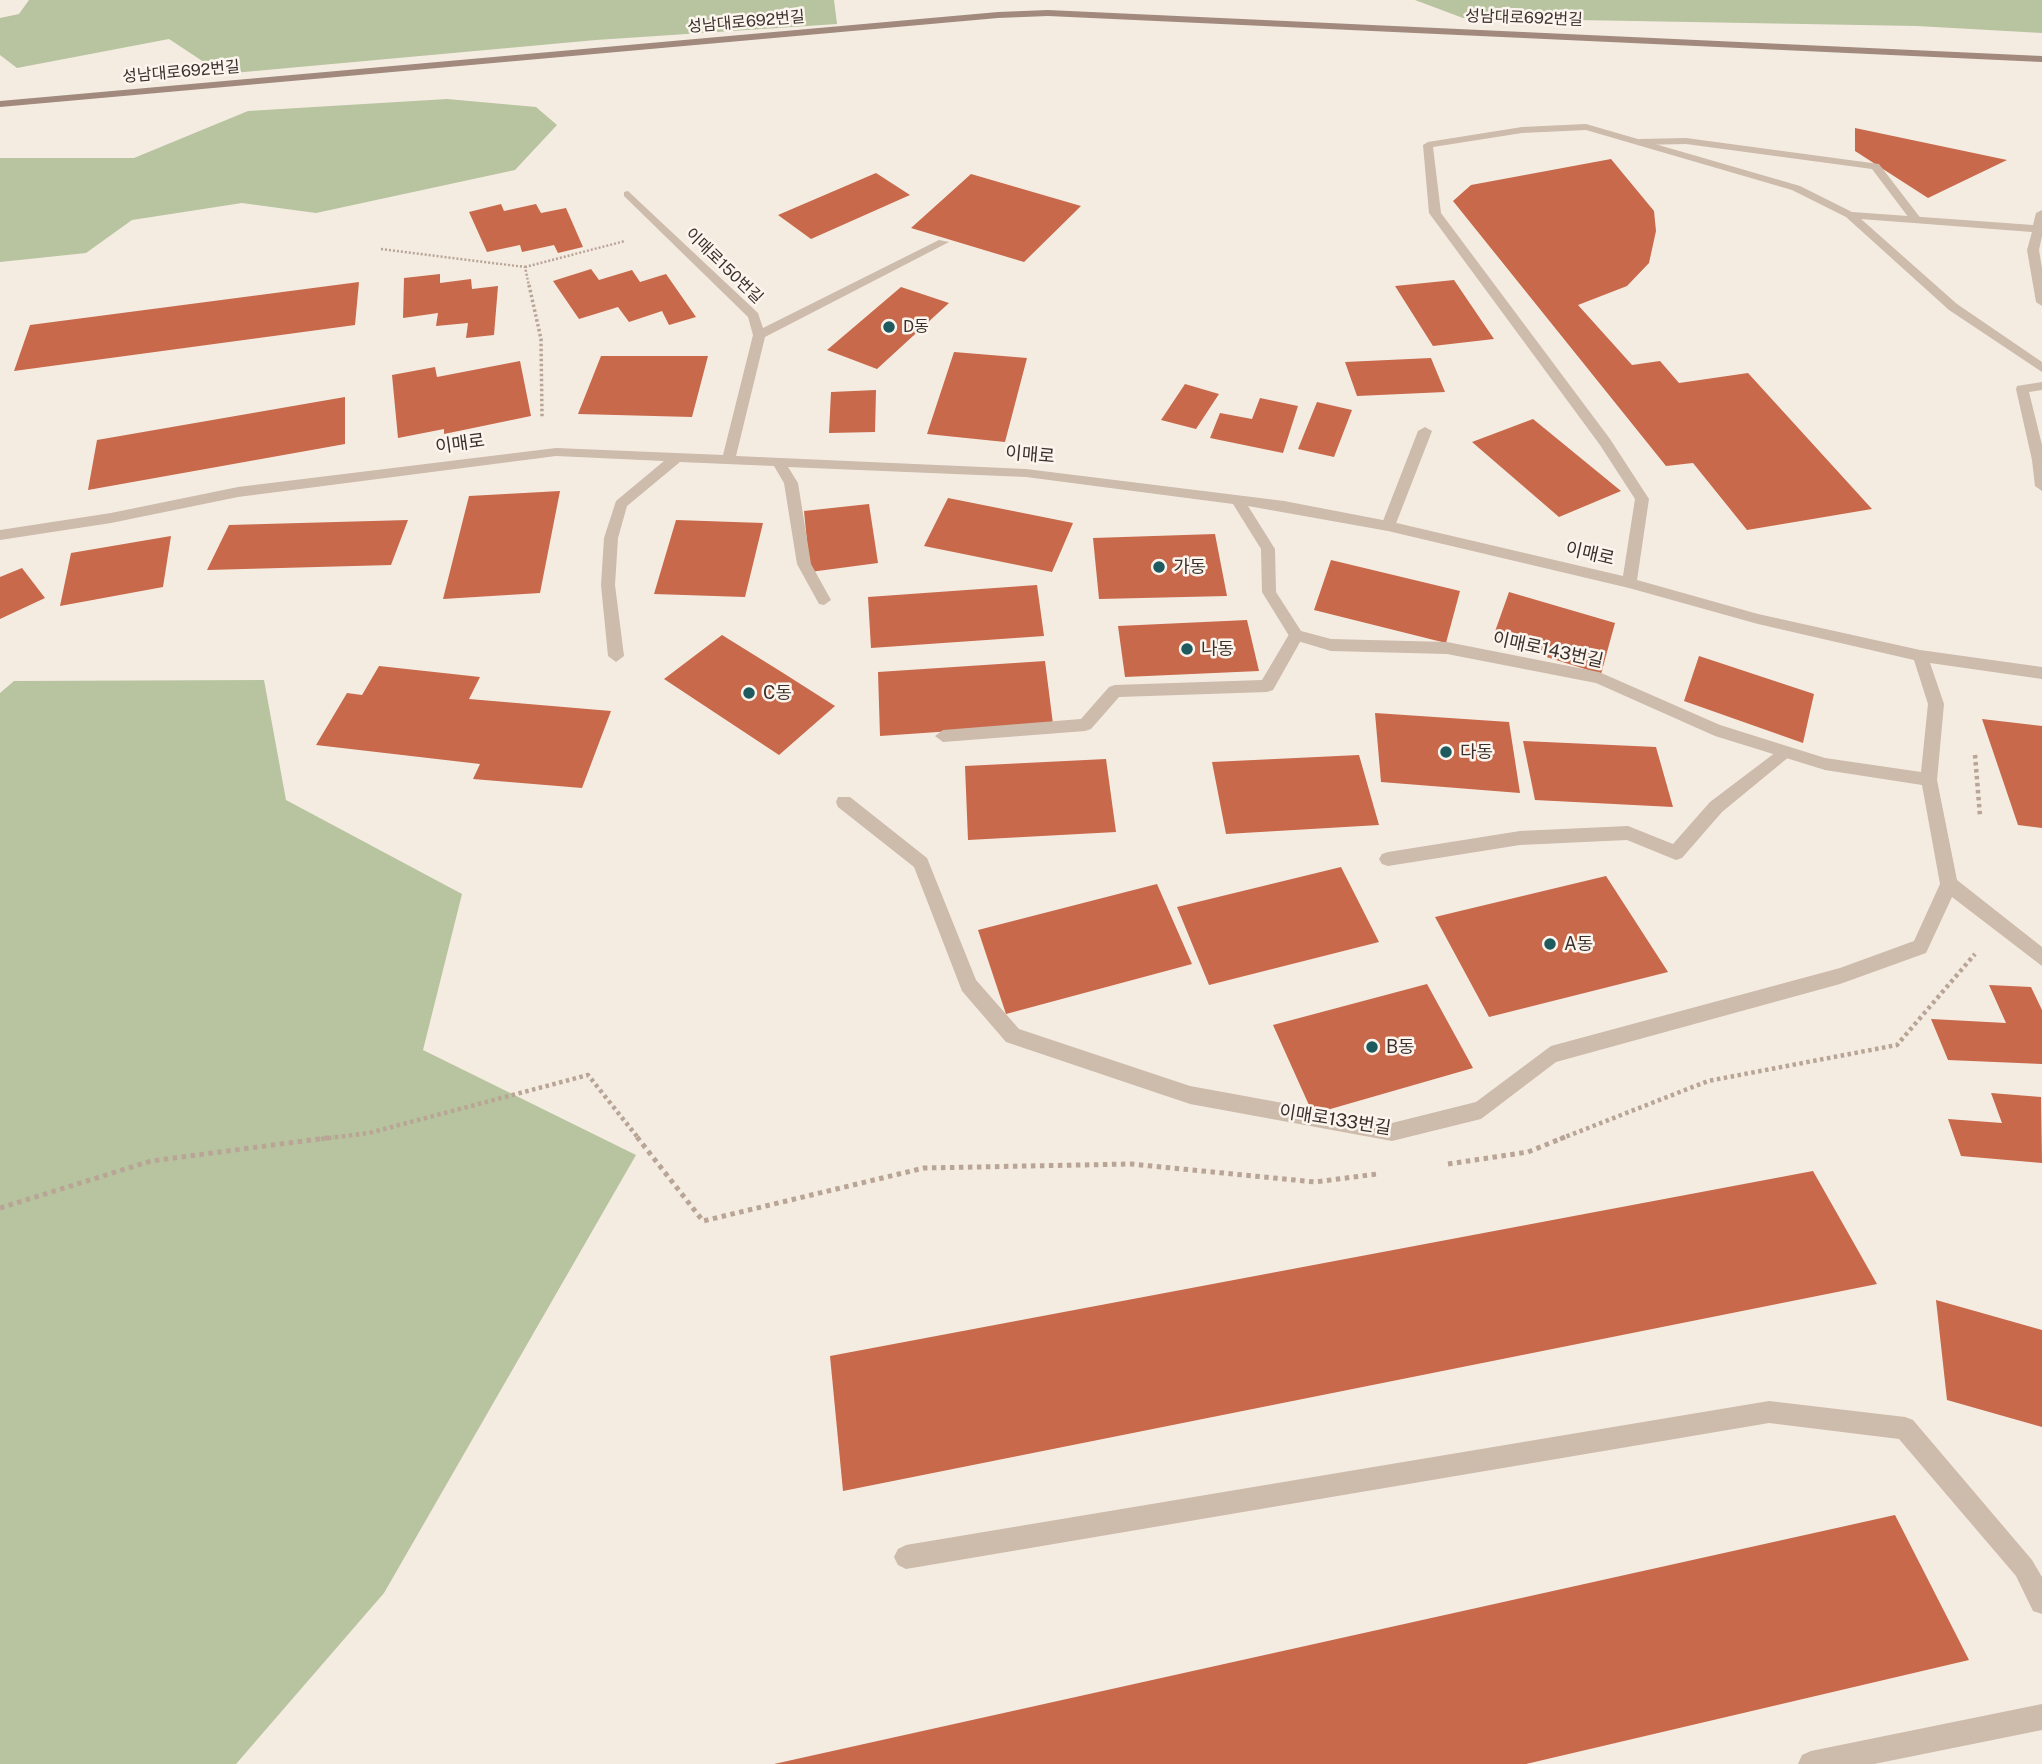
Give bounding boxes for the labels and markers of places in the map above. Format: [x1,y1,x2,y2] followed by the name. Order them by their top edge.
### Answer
[903,317,929,337] place label: D동
[881,319,897,335] marker: D동
[1173,556,1206,578] place label: 가동
[1151,559,1167,575] marker: 가동
[1201,638,1234,660] place label: 나동
[1179,641,1195,657] marker: 나동
[763,682,792,704] place label: C동
[741,685,757,701] marker: C동
[1460,741,1493,763] place label: 다동
[1438,744,1454,760] marker: 다동
[1564,933,1593,955] place label: A동
[1542,936,1558,952] marker: A동
[1386,1036,1415,1058] place label: B동
[1364,1039,1380,1055] marker: B동

